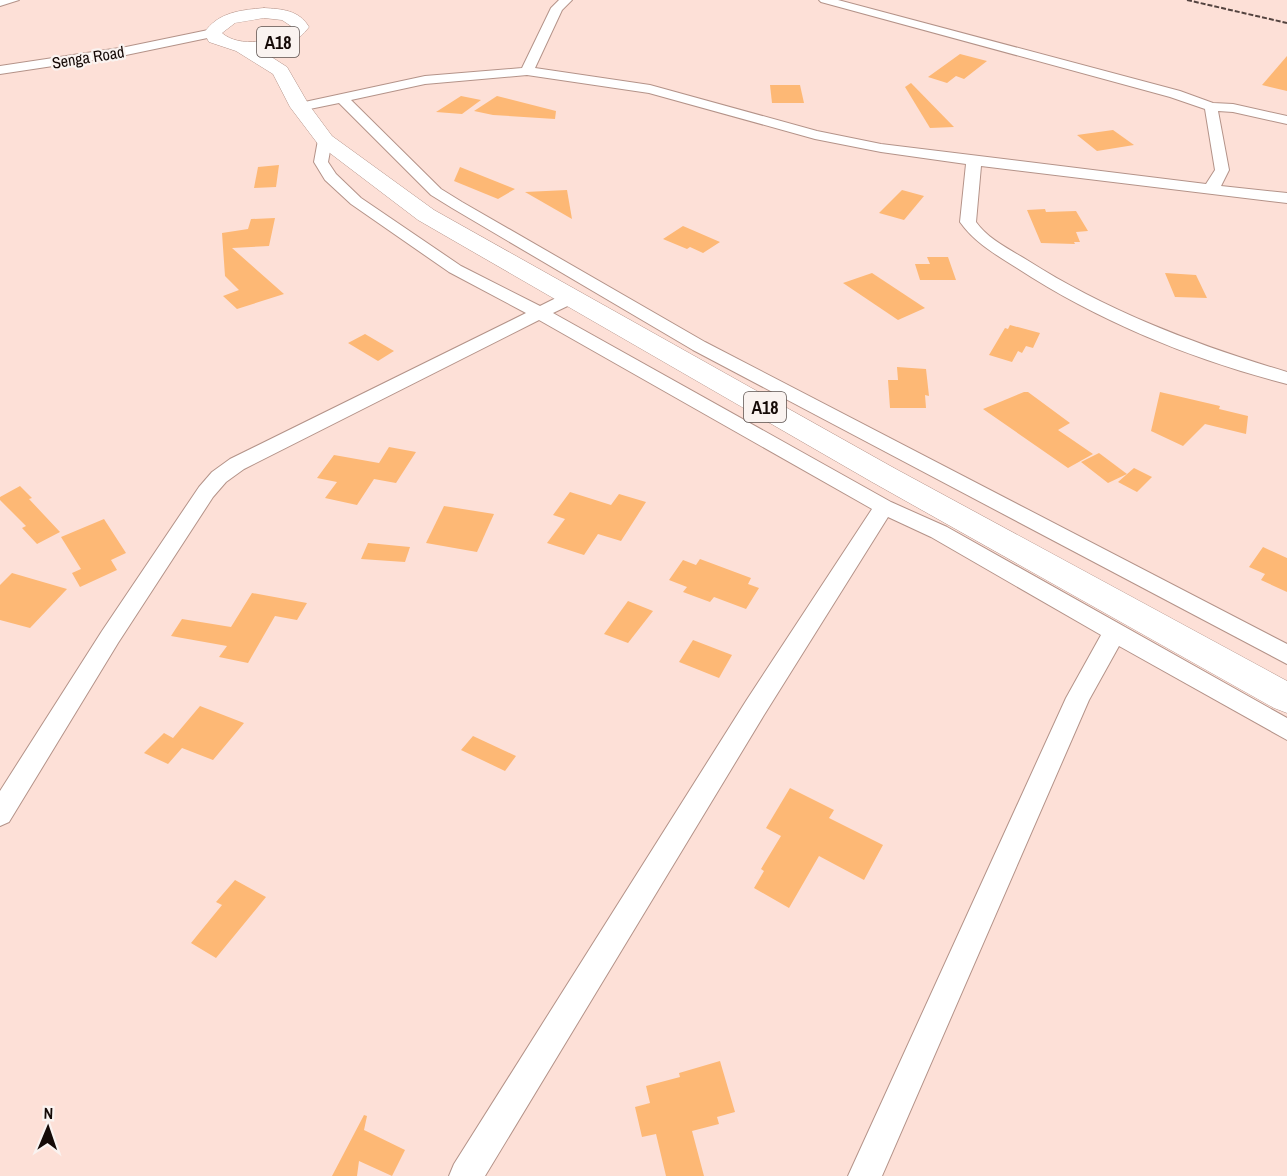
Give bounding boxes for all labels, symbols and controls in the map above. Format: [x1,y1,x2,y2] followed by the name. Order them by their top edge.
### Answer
[257,27,299,57] road number: A18
[50,40,126,74] street label: Senga Road
[744,392,786,422] road number: A18
[18,1098,78,1158] north arrow
[43,1102,54,1124] text: N

